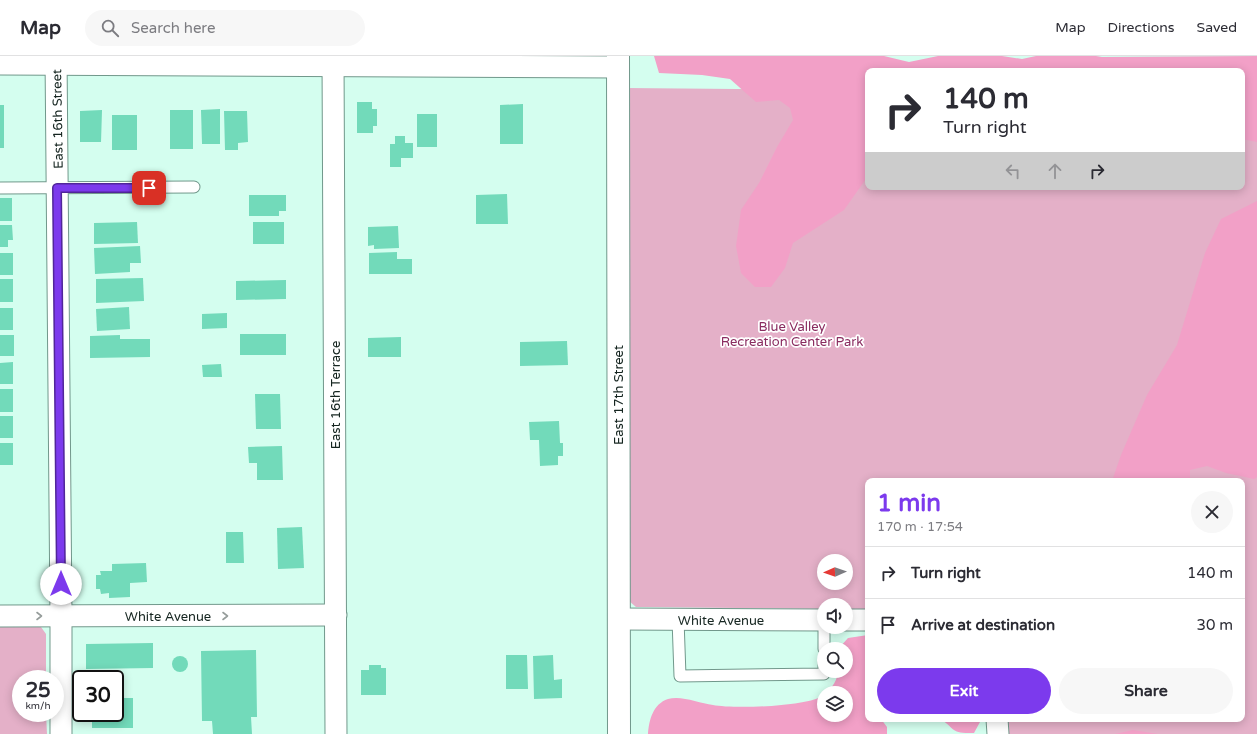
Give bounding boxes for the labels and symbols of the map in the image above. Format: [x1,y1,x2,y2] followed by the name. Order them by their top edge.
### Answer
[49,69,67,169] street label: East 16th Street
[132,171,166,205] pin
[721,319,863,350] park label: Blue Valley Recreation Center Park
[328,341,344,449] street label: East 16th Terrace
[611,345,627,445] street label: East 17th Street
[817,554,853,590] north arrow
[40,563,82,605] position arrow
[125,609,211,625] street label: White Avenue
[222,611,228,620] one-way arrow
[36,612,42,620] one-way arrow
[678,613,764,629] street label: White Avenue
[72,670,124,722] speed limit sign: 30

